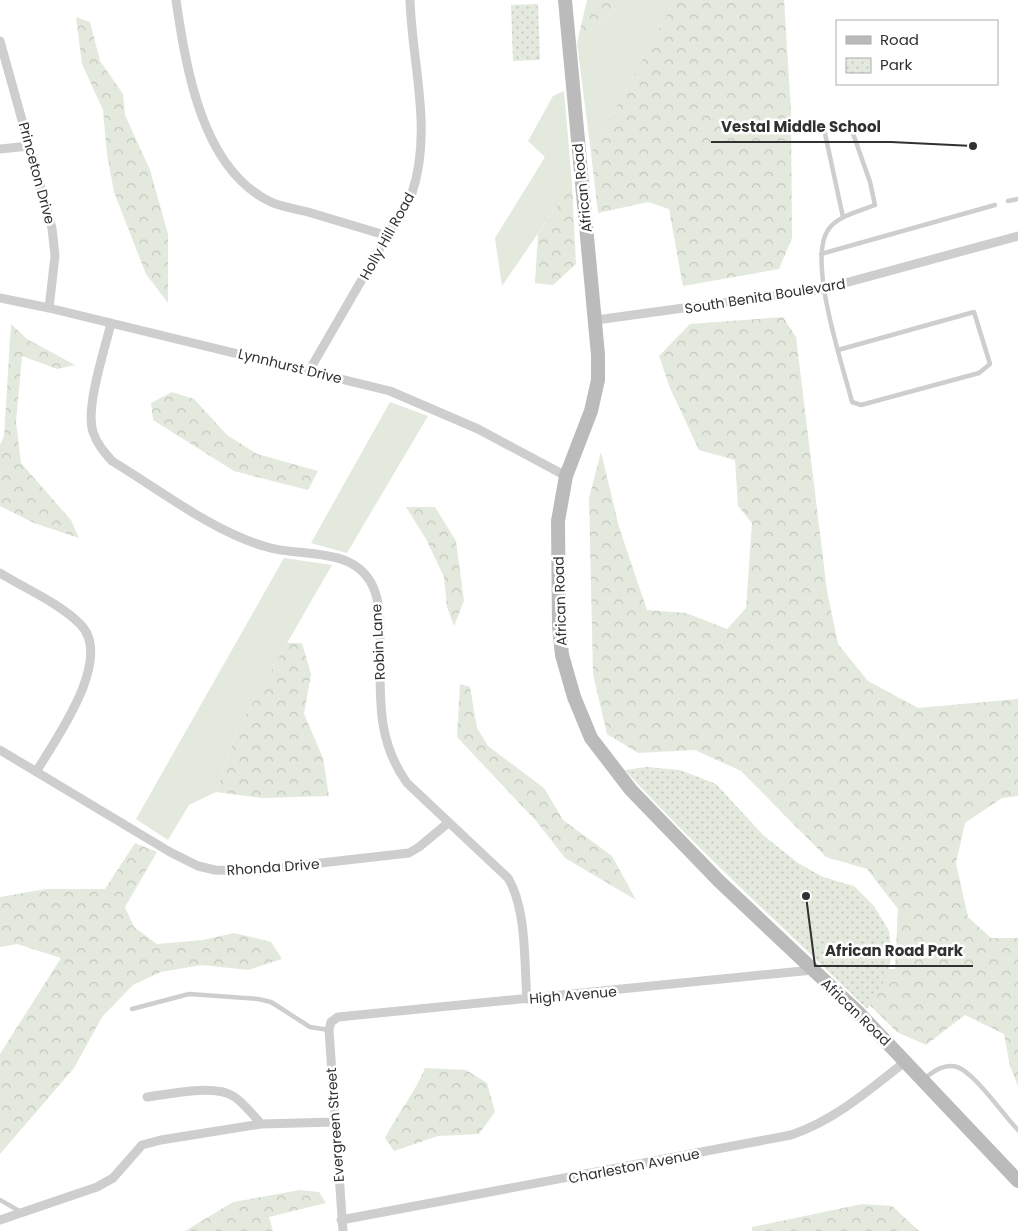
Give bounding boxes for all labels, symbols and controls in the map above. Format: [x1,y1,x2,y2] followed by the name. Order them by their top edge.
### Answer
[836,20,998,85] legend
[880,29,919,50] text: Road
[880,54,912,75] text: Park
[711,112,891,142] callout: Vestal Middle School
[721,116,881,137] text: Vestal Middle School
[14,120,60,226] street label: Princeton Drive
[567,142,597,234] street label: African Road
[355,189,419,283] street label: Holly Hill Road
[683,273,847,319] street label: South Benita Boulevard
[236,343,344,389] street label: Lynnhurst Drive
[548,556,572,646] street label: African Road
[366,603,390,681] street label: Robin Lane
[226,854,320,880] street label: Rhonda Drive
[815,936,973,966] callout: African Road Park
[825,940,964,961] text: African Road Park
[817,974,895,1050] street label: African Road
[528,981,618,1009] street label: High Avenue
[321,1067,349,1183] street label: Evergreen Street
[567,1143,702,1189] street label: Charleston Avenue

